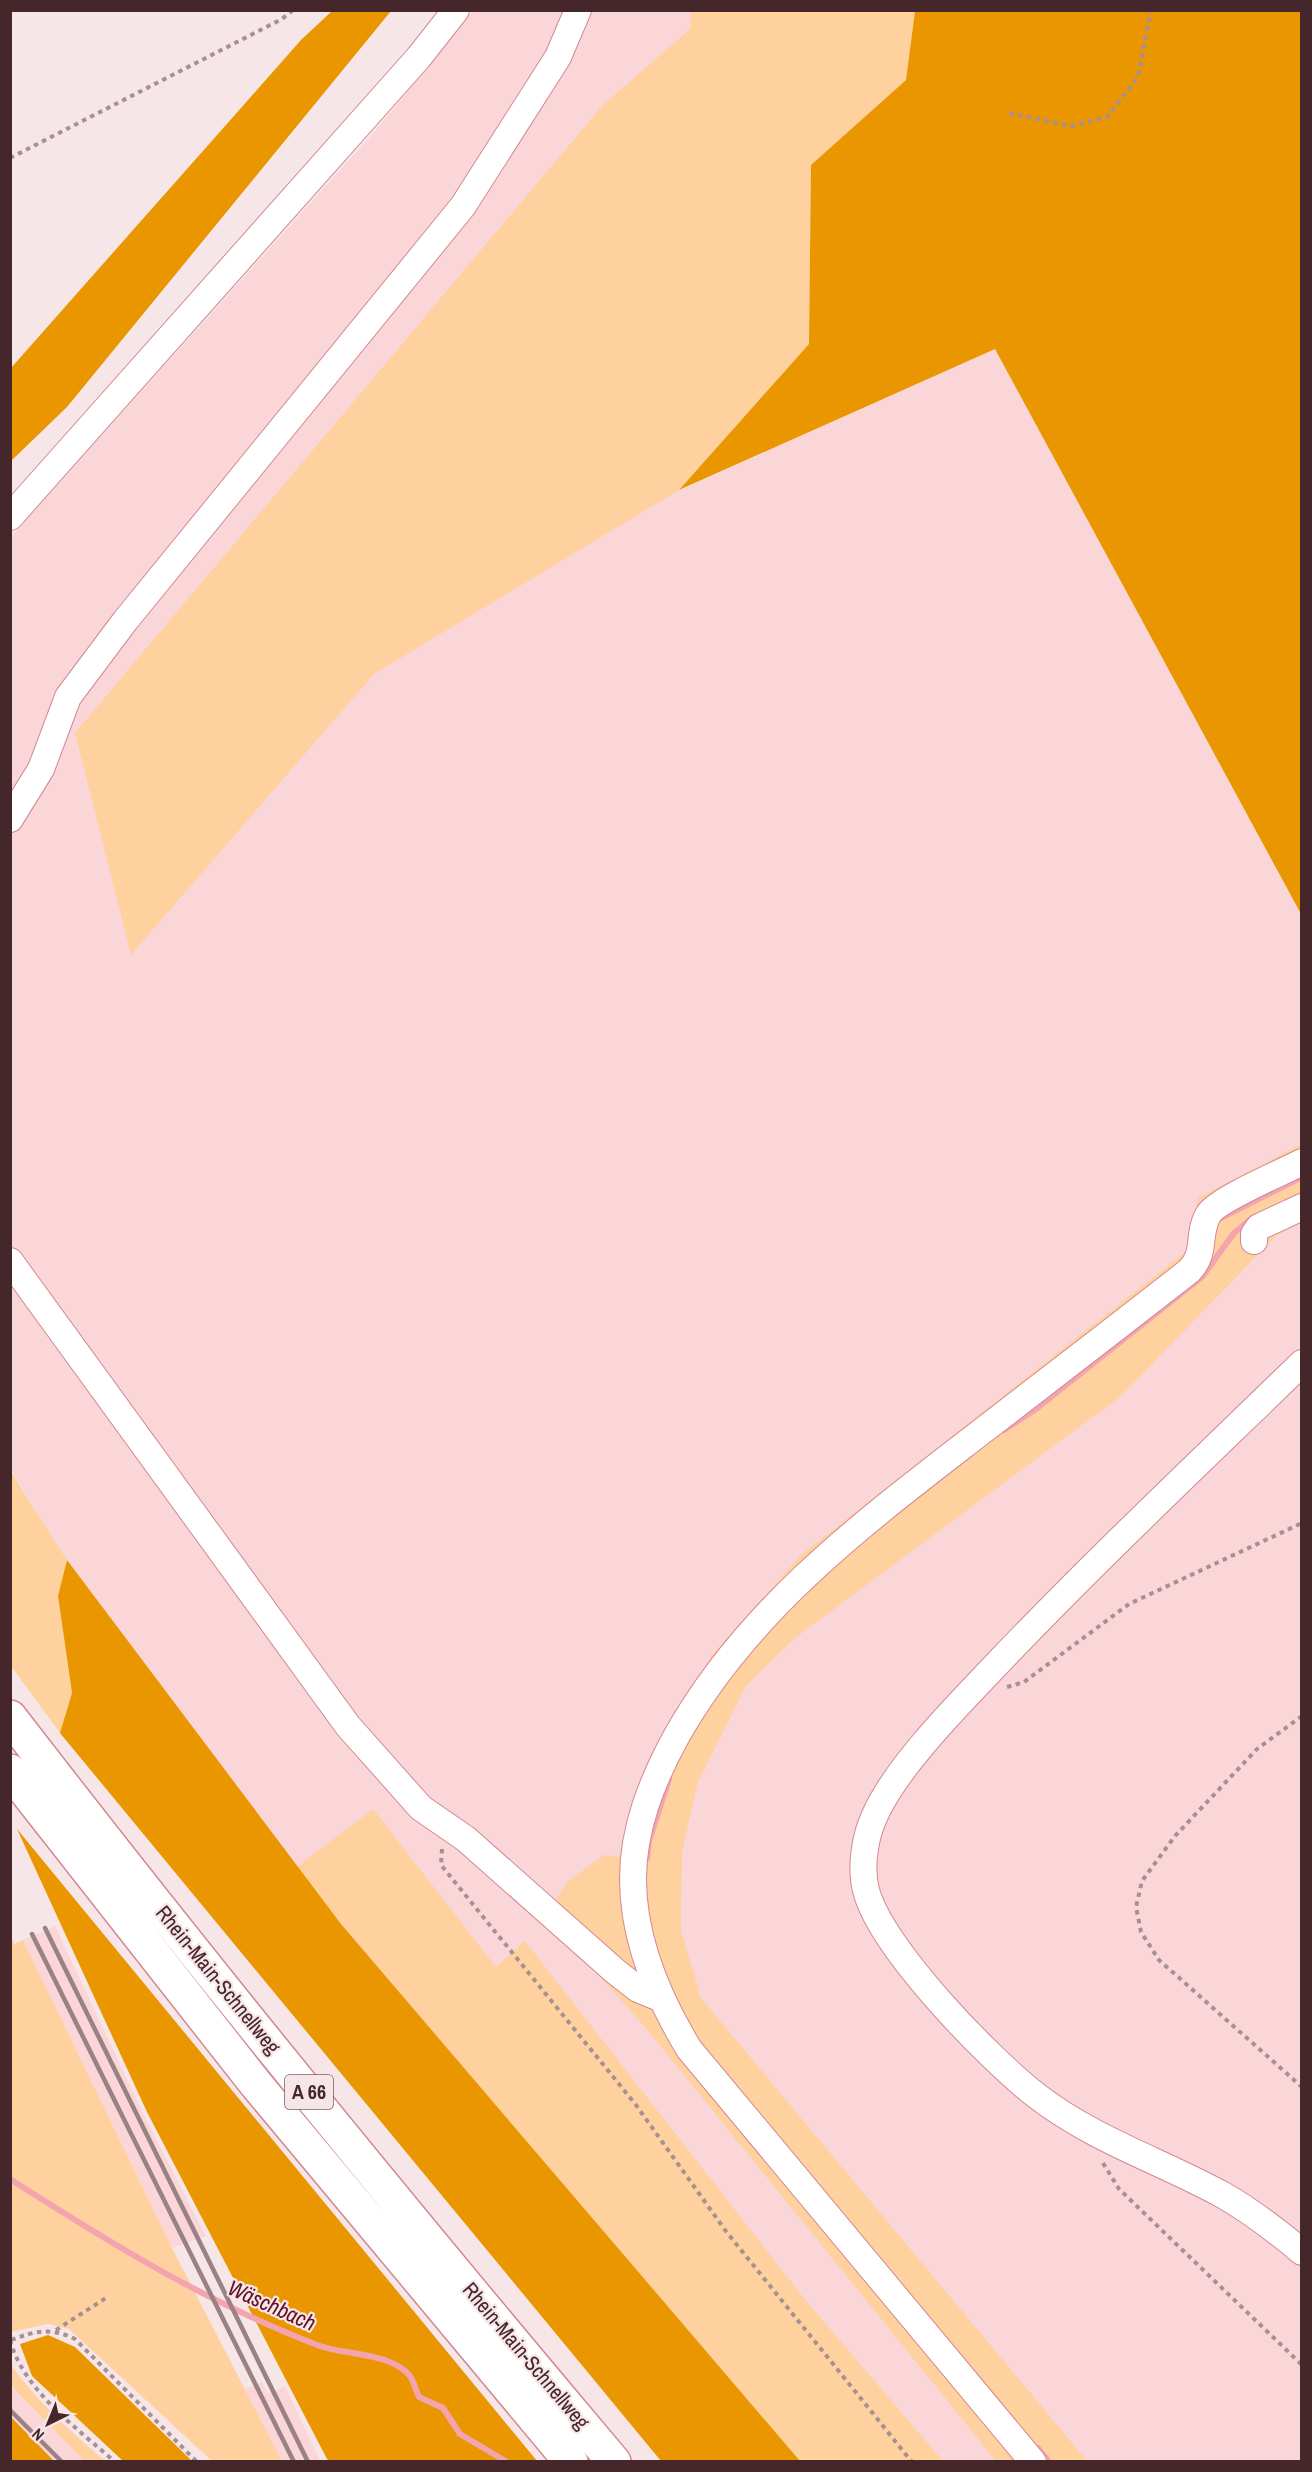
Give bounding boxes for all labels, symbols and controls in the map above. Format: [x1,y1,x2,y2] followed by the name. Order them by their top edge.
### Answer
[149,1899,288,2061] street label: Rhein-Main-Schnellweg
[285,2075,333,2109] road number: A 66
[223,2272,321,2338] water label: Wäschbach
[456,2276,597,2436] street label: Rhein-Main-Schnellweg
[18,2394,78,2454] north arrow
[27,2424,49,2446] text: N

